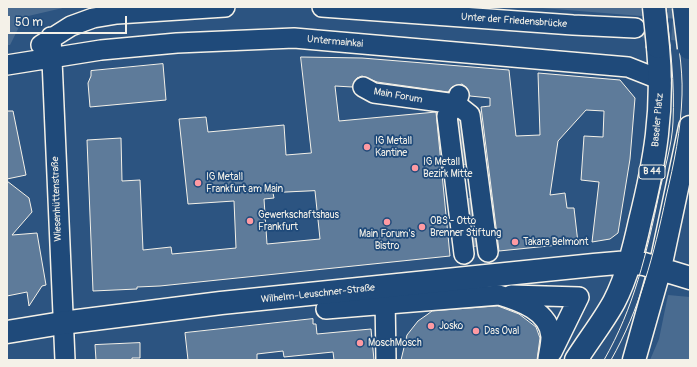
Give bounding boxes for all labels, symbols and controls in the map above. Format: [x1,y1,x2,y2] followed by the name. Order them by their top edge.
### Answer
[10,8,129,34] scale bar
[461,11,567,31] street label: Unter der Friedensbrücke
[15,15,43,30] text: 50 m
[306,34,364,50] street label: Untermainkai
[373,86,423,106] street label: Main Forum
[650,92,666,148] street label: Baseler Platz
[375,135,412,158] place label: IG Metall Kantine
[362,142,372,152] marker: IG Metall Kantine
[50,156,64,242] street label: Wiesenhüttenstraße
[423,156,472,180] place label: IG Metall Bezirk Mitte
[410,163,420,173] marker: IG Metall Bezirk Mitte
[639,165,665,179] road number: B 44
[206,171,283,194] place label: IG Metall Frankfurt am Main
[193,178,203,188] marker: IG Metall Frankfurt am Main
[258,209,339,232] place label: Gewerkschaftshaus Frankfurt
[430,215,501,238] place label: OBS - Otto Brenner Stiftung
[245,216,255,226] marker: Gewerkschaftshaus Frankfurt
[382,217,392,227] marker: Main Forum's Bistro
[417,222,427,232] marker: OBS - Otto Brenner Stiftung
[359,228,415,252] place label: Main Forum's Bistro
[523,236,589,248] place label: Takara Belmont
[510,237,520,247] marker: Takara Belmont
[260,282,376,306] street label: Wilhelm-Leuschner-Straße
[439,320,463,332] place label: Josko
[426,321,436,331] marker: Josko
[484,325,519,337] place label: Das Oval
[471,326,481,336] marker: Das Oval
[368,337,422,349] place label: MoschMosch
[355,338,365,348] marker: MoschMosch

